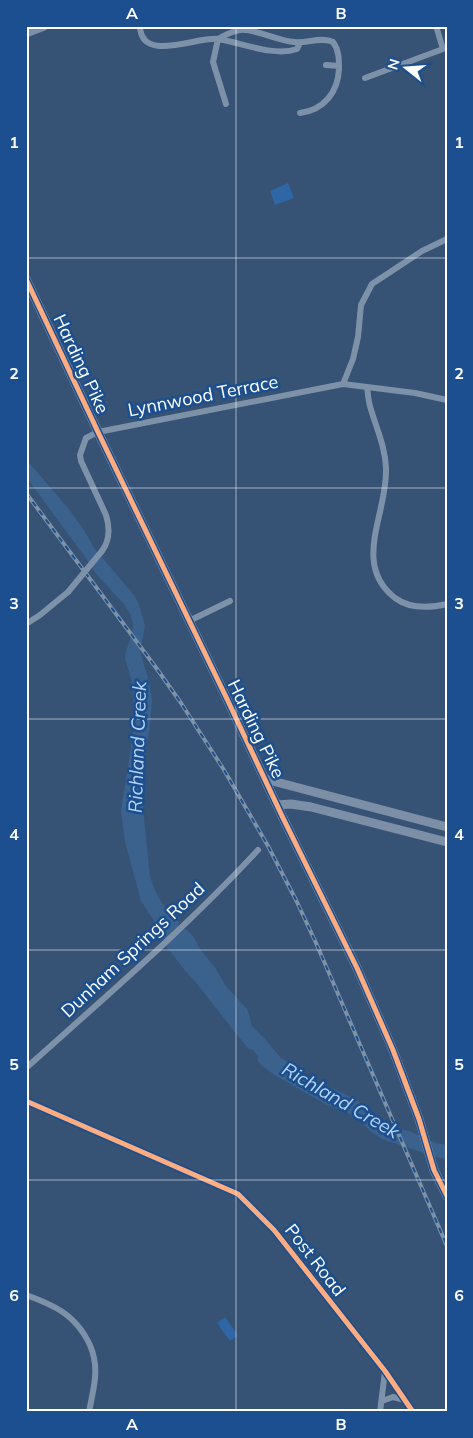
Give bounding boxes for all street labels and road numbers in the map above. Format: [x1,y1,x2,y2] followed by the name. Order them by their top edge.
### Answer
[48,310,114,417] street label: Harding Pike
[126,370,280,421] street label: Lynnwood Terrace
[223,676,290,782] street label: Harding Pike
[56,877,209,1022] street label: Dunham Springs Road
[280,1219,351,1300] street label: Post Road

